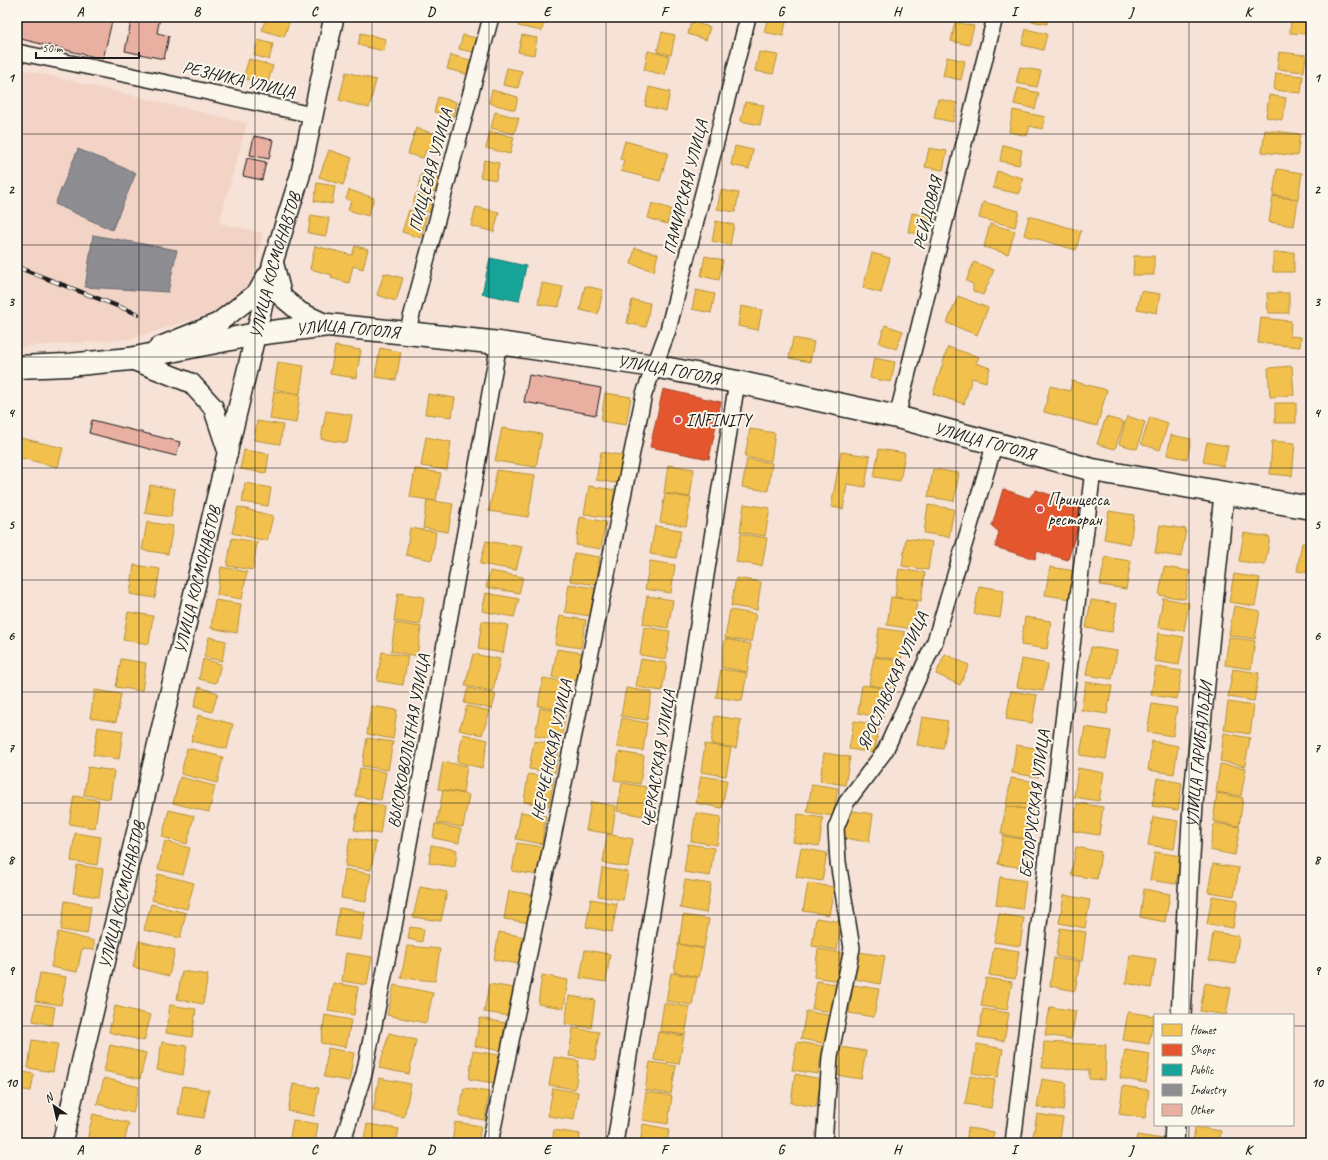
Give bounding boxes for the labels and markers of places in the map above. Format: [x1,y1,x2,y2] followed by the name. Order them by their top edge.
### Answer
[686,410,753,431] place label: INFINITY
[673,415,683,425] marker: INFINITY
[1048,489,1111,530] place label: Принцесса ресторан
[1035,504,1045,514] marker: Принцесса ресторан

